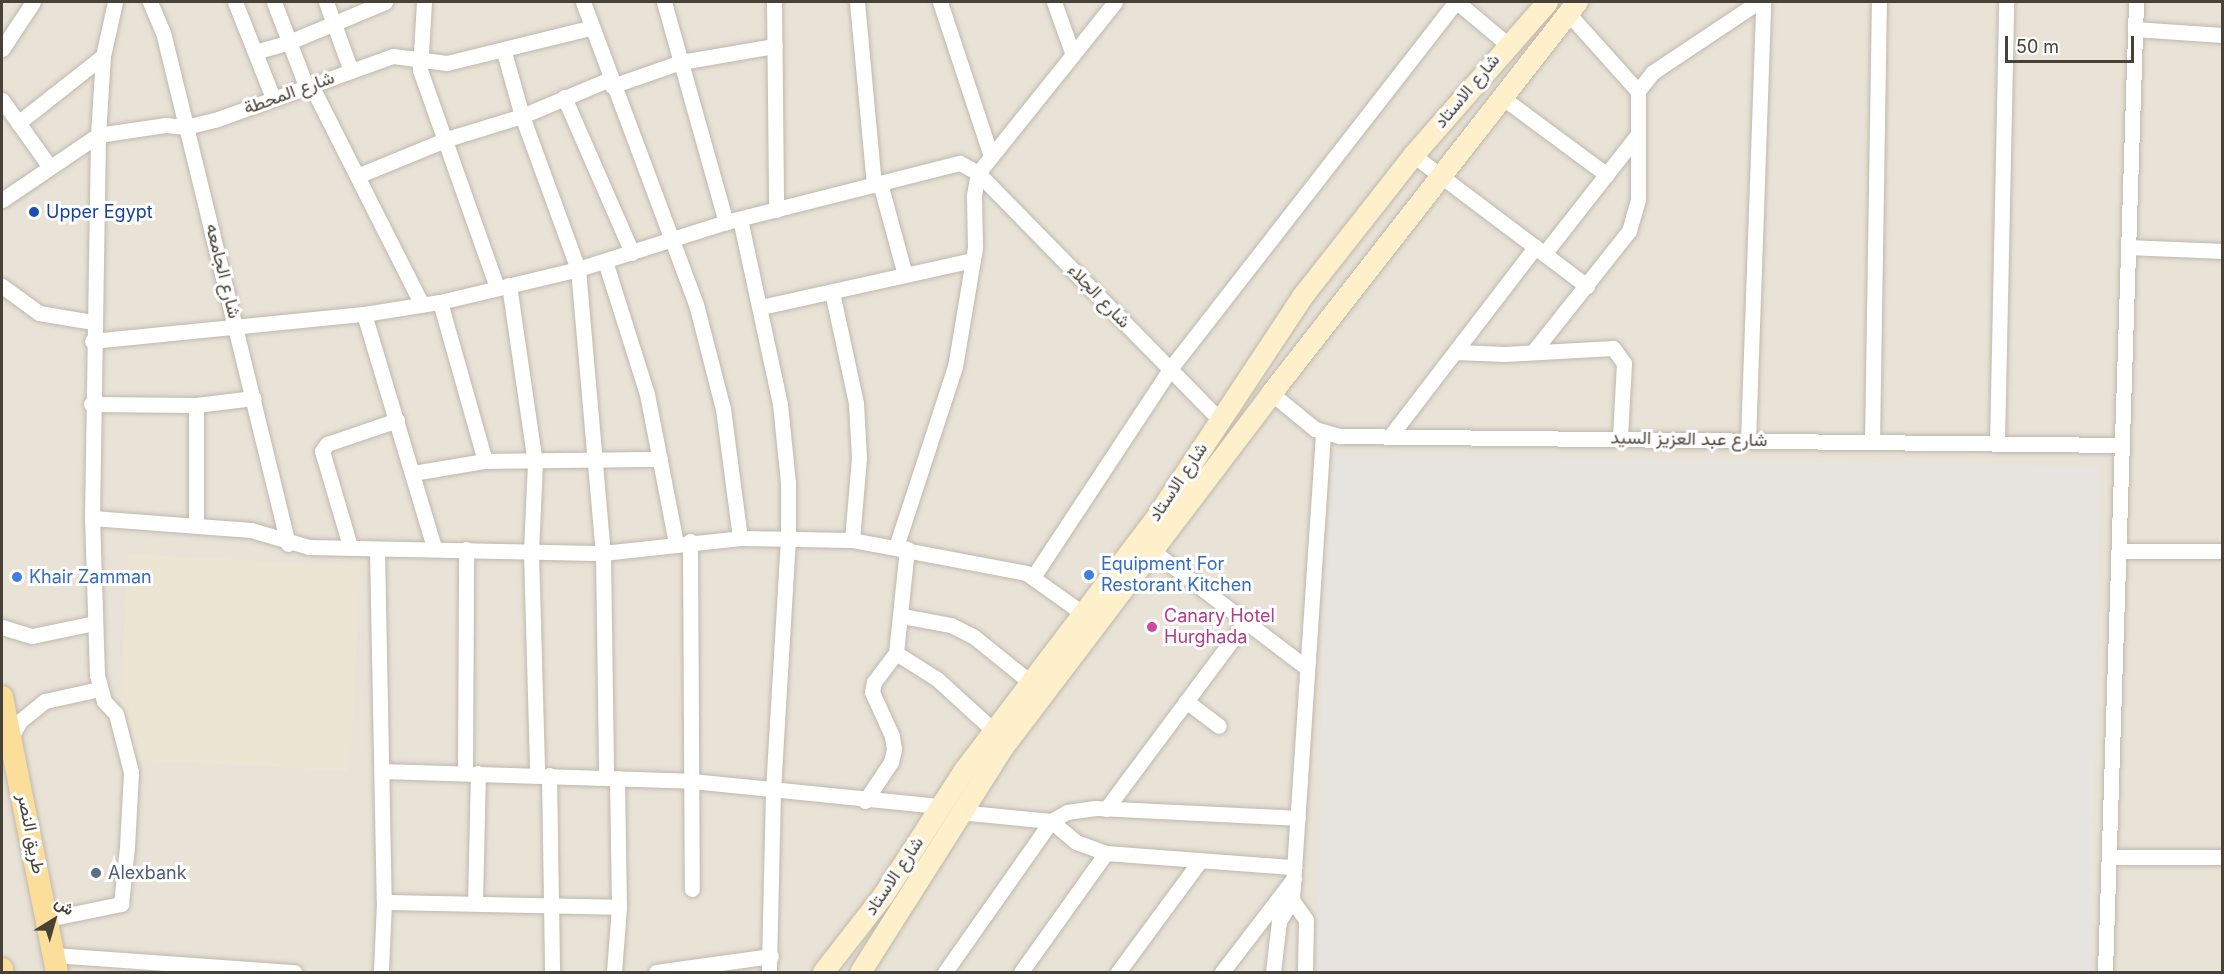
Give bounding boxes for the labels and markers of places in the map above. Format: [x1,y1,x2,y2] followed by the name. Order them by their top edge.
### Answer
[46,201,153,223] place label: Upper Egypt
[27,205,41,219] marker: Upper Egypt
[1101,554,1252,596] place label: Equipment For Restorant Kitchen
[29,566,152,588] place label: Khair Zamman
[1082,568,1096,582] marker: Equipment For Restorant Kitchen
[10,570,24,584] marker: Khair Zamman
[1164,606,1275,648] place label: Canary Hotel Hurghada
[1145,620,1159,634] marker: Canary Hotel Hurghada
[108,862,187,884] place label: Alexbank
[89,866,103,880] marker: Alexbank

